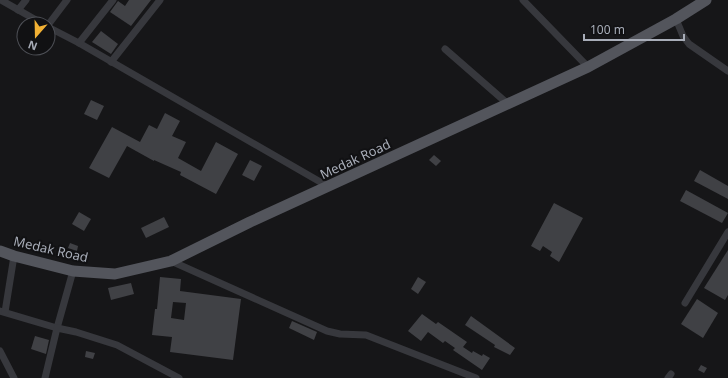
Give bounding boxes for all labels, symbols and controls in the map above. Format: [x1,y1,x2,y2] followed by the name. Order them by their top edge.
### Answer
[16,16,56,56] north arrow
[584,16,684,42] scale bar
[590,21,625,38] text: 100 m
[26,37,39,54] text: N
[317,135,393,183] street label: Medak Road
[12,232,90,266] street label: Medak Road

